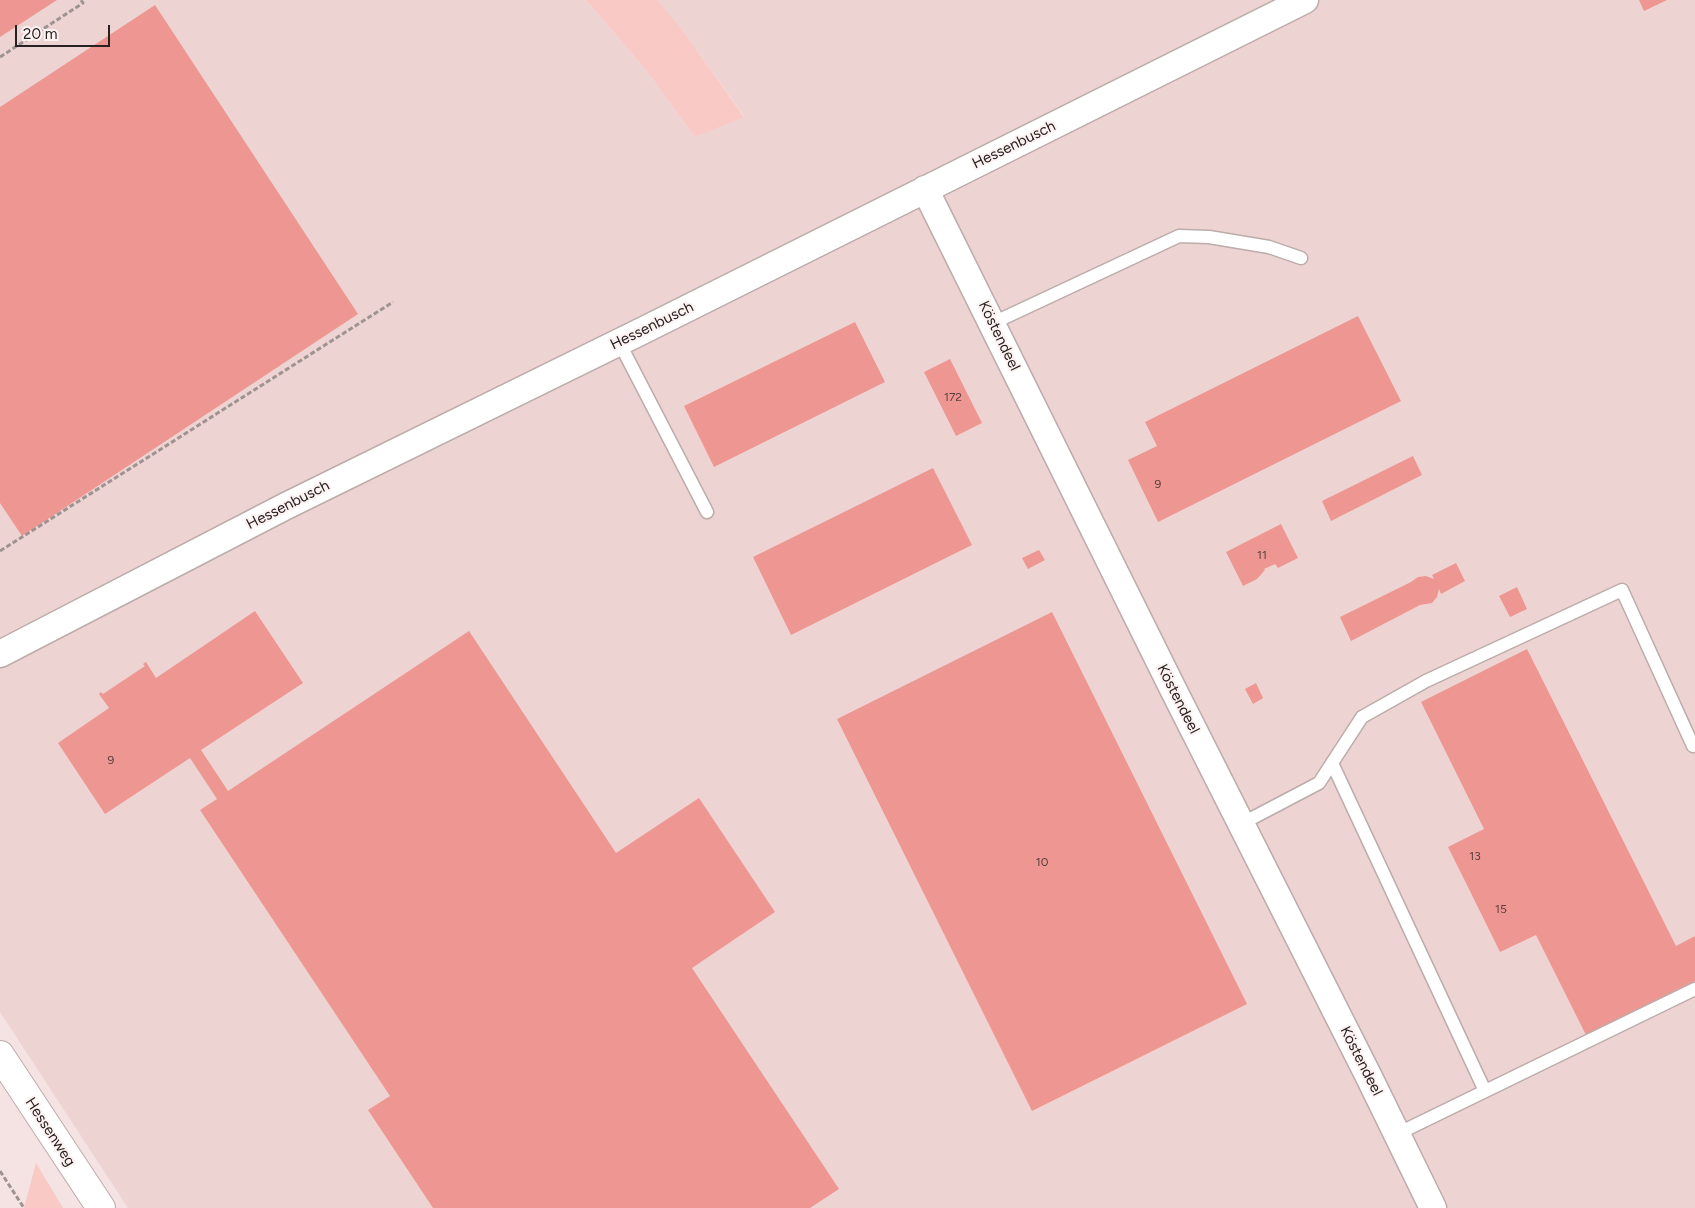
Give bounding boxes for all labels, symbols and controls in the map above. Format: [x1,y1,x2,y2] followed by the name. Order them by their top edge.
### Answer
[18,15,112,47] scale bar
[23,25,57,43] text: 20 m
[969,117,1059,173] street label: Hessenbusch
[607,298,697,354] street label: Hessenbusch
[974,298,1024,374] street label: Köstendeel
[944,390,962,404] house number: 172
[244,476,332,534] street label: Hessenbusch
[1155,477,1161,491] house number: 9
[1257,548,1267,562] house number: 11
[1153,661,1203,737] street label: Köstendeel
[108,753,114,767] house number: 9
[1469,849,1481,863] house number: 13
[1036,855,1048,869] house number: 10
[1495,902,1507,916] house number: 15
[1336,1023,1386,1099] street label: Köstendeel
[21,1094,79,1170] street label: Hessenweg

